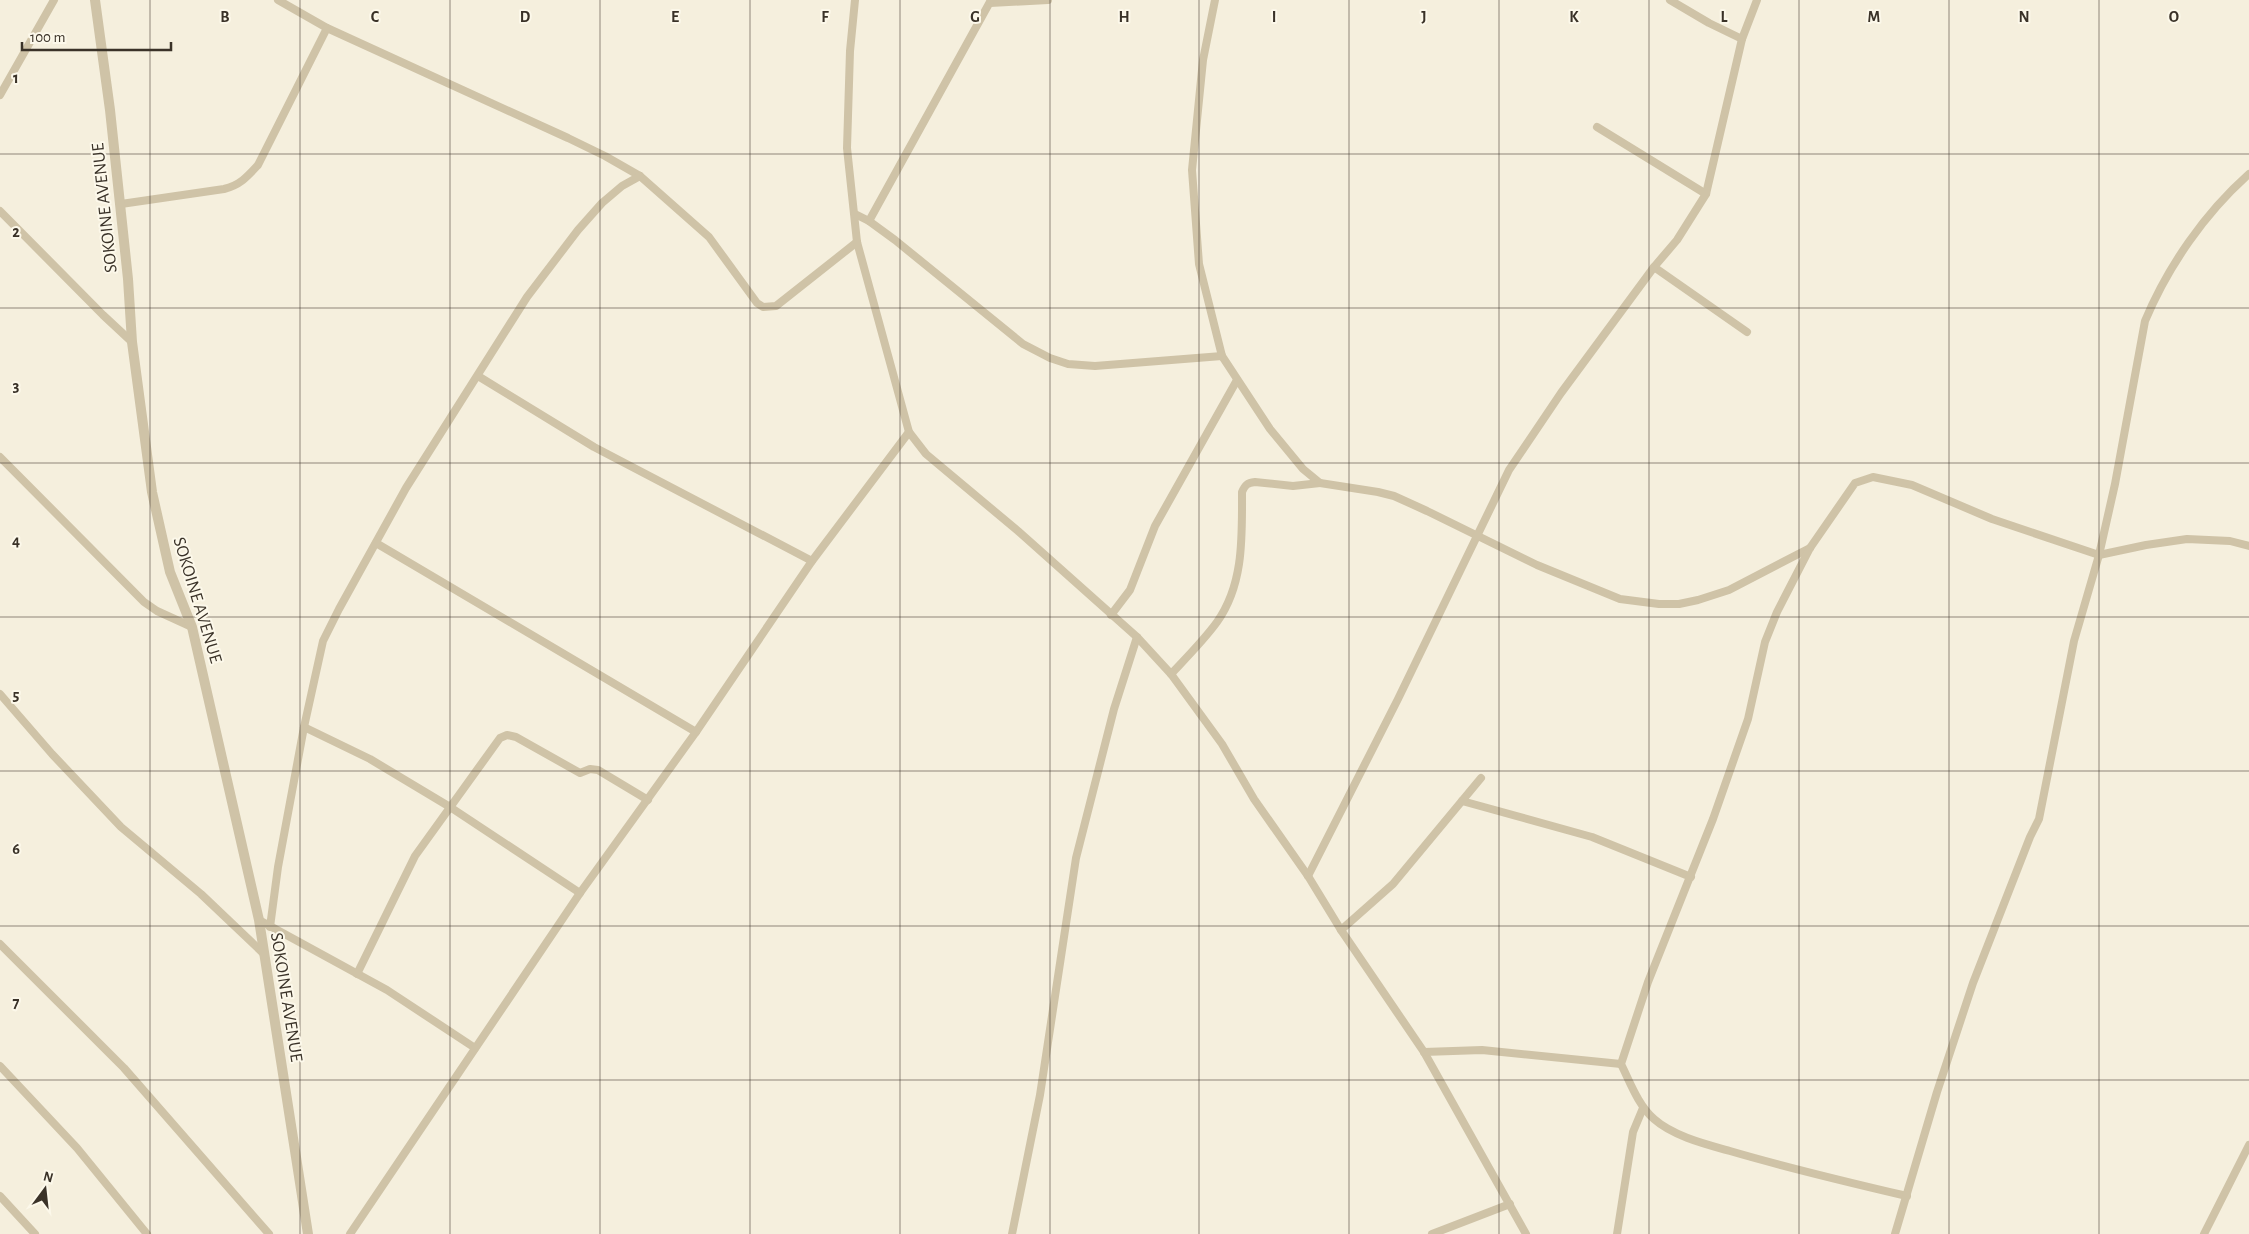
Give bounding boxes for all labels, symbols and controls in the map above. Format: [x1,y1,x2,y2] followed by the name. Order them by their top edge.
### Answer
[220,9,230,25] text: B
[371,9,380,25] text: C
[520,9,531,25] text: D
[671,9,679,25] text: E
[821,9,829,25] text: F
[970,9,980,25] text: G
[1118,9,1130,25] text: H
[1272,9,1276,25] text: I
[1421,9,1427,25] text: J
[1569,9,1579,25] text: K
[1721,9,1728,25] text: L
[1868,9,1880,25] text: M
[2018,9,2030,25] text: N
[2169,9,2179,25] text: O
[22,20,171,52] scale bar
[30,30,65,45] text: 100 m
[13,70,19,86] text: 1
[89,142,121,274] street label: SOKOINE AVENUE
[12,224,20,240] text: 2
[13,378,20,394] text: 3
[12,533,20,549] text: 4
[169,535,225,666] street label: SOKOINE AVENUE
[13,687,20,703] text: 5
[12,841,20,857] text: 6
[267,931,305,1063] street label: SOKOINE AVENUE
[13,995,20,1011] text: 7
[20,1164,70,1214] north arrow
[42,1169,55,1185] text: N

